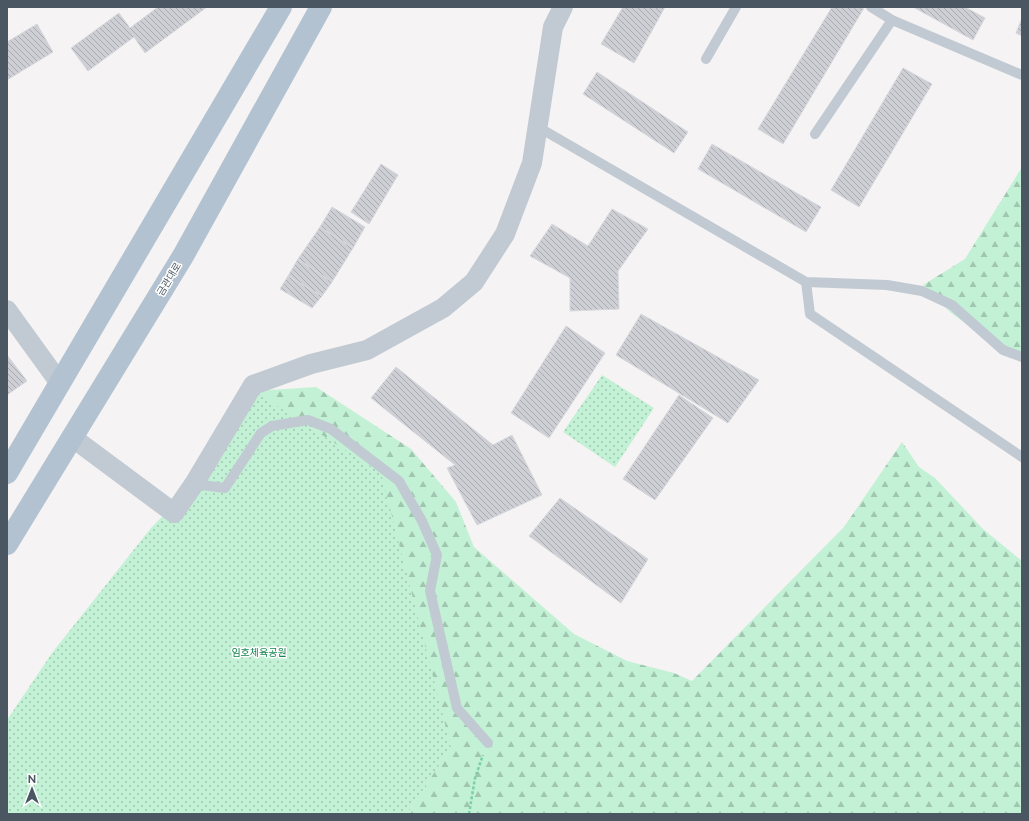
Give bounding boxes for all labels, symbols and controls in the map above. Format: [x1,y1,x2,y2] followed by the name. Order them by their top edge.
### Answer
[155,260,183,298] street label: 금관대로
[231,647,287,658] park label: 임호체육공원
[12,769,52,809] north arrow
[28,773,36,786] text: N

